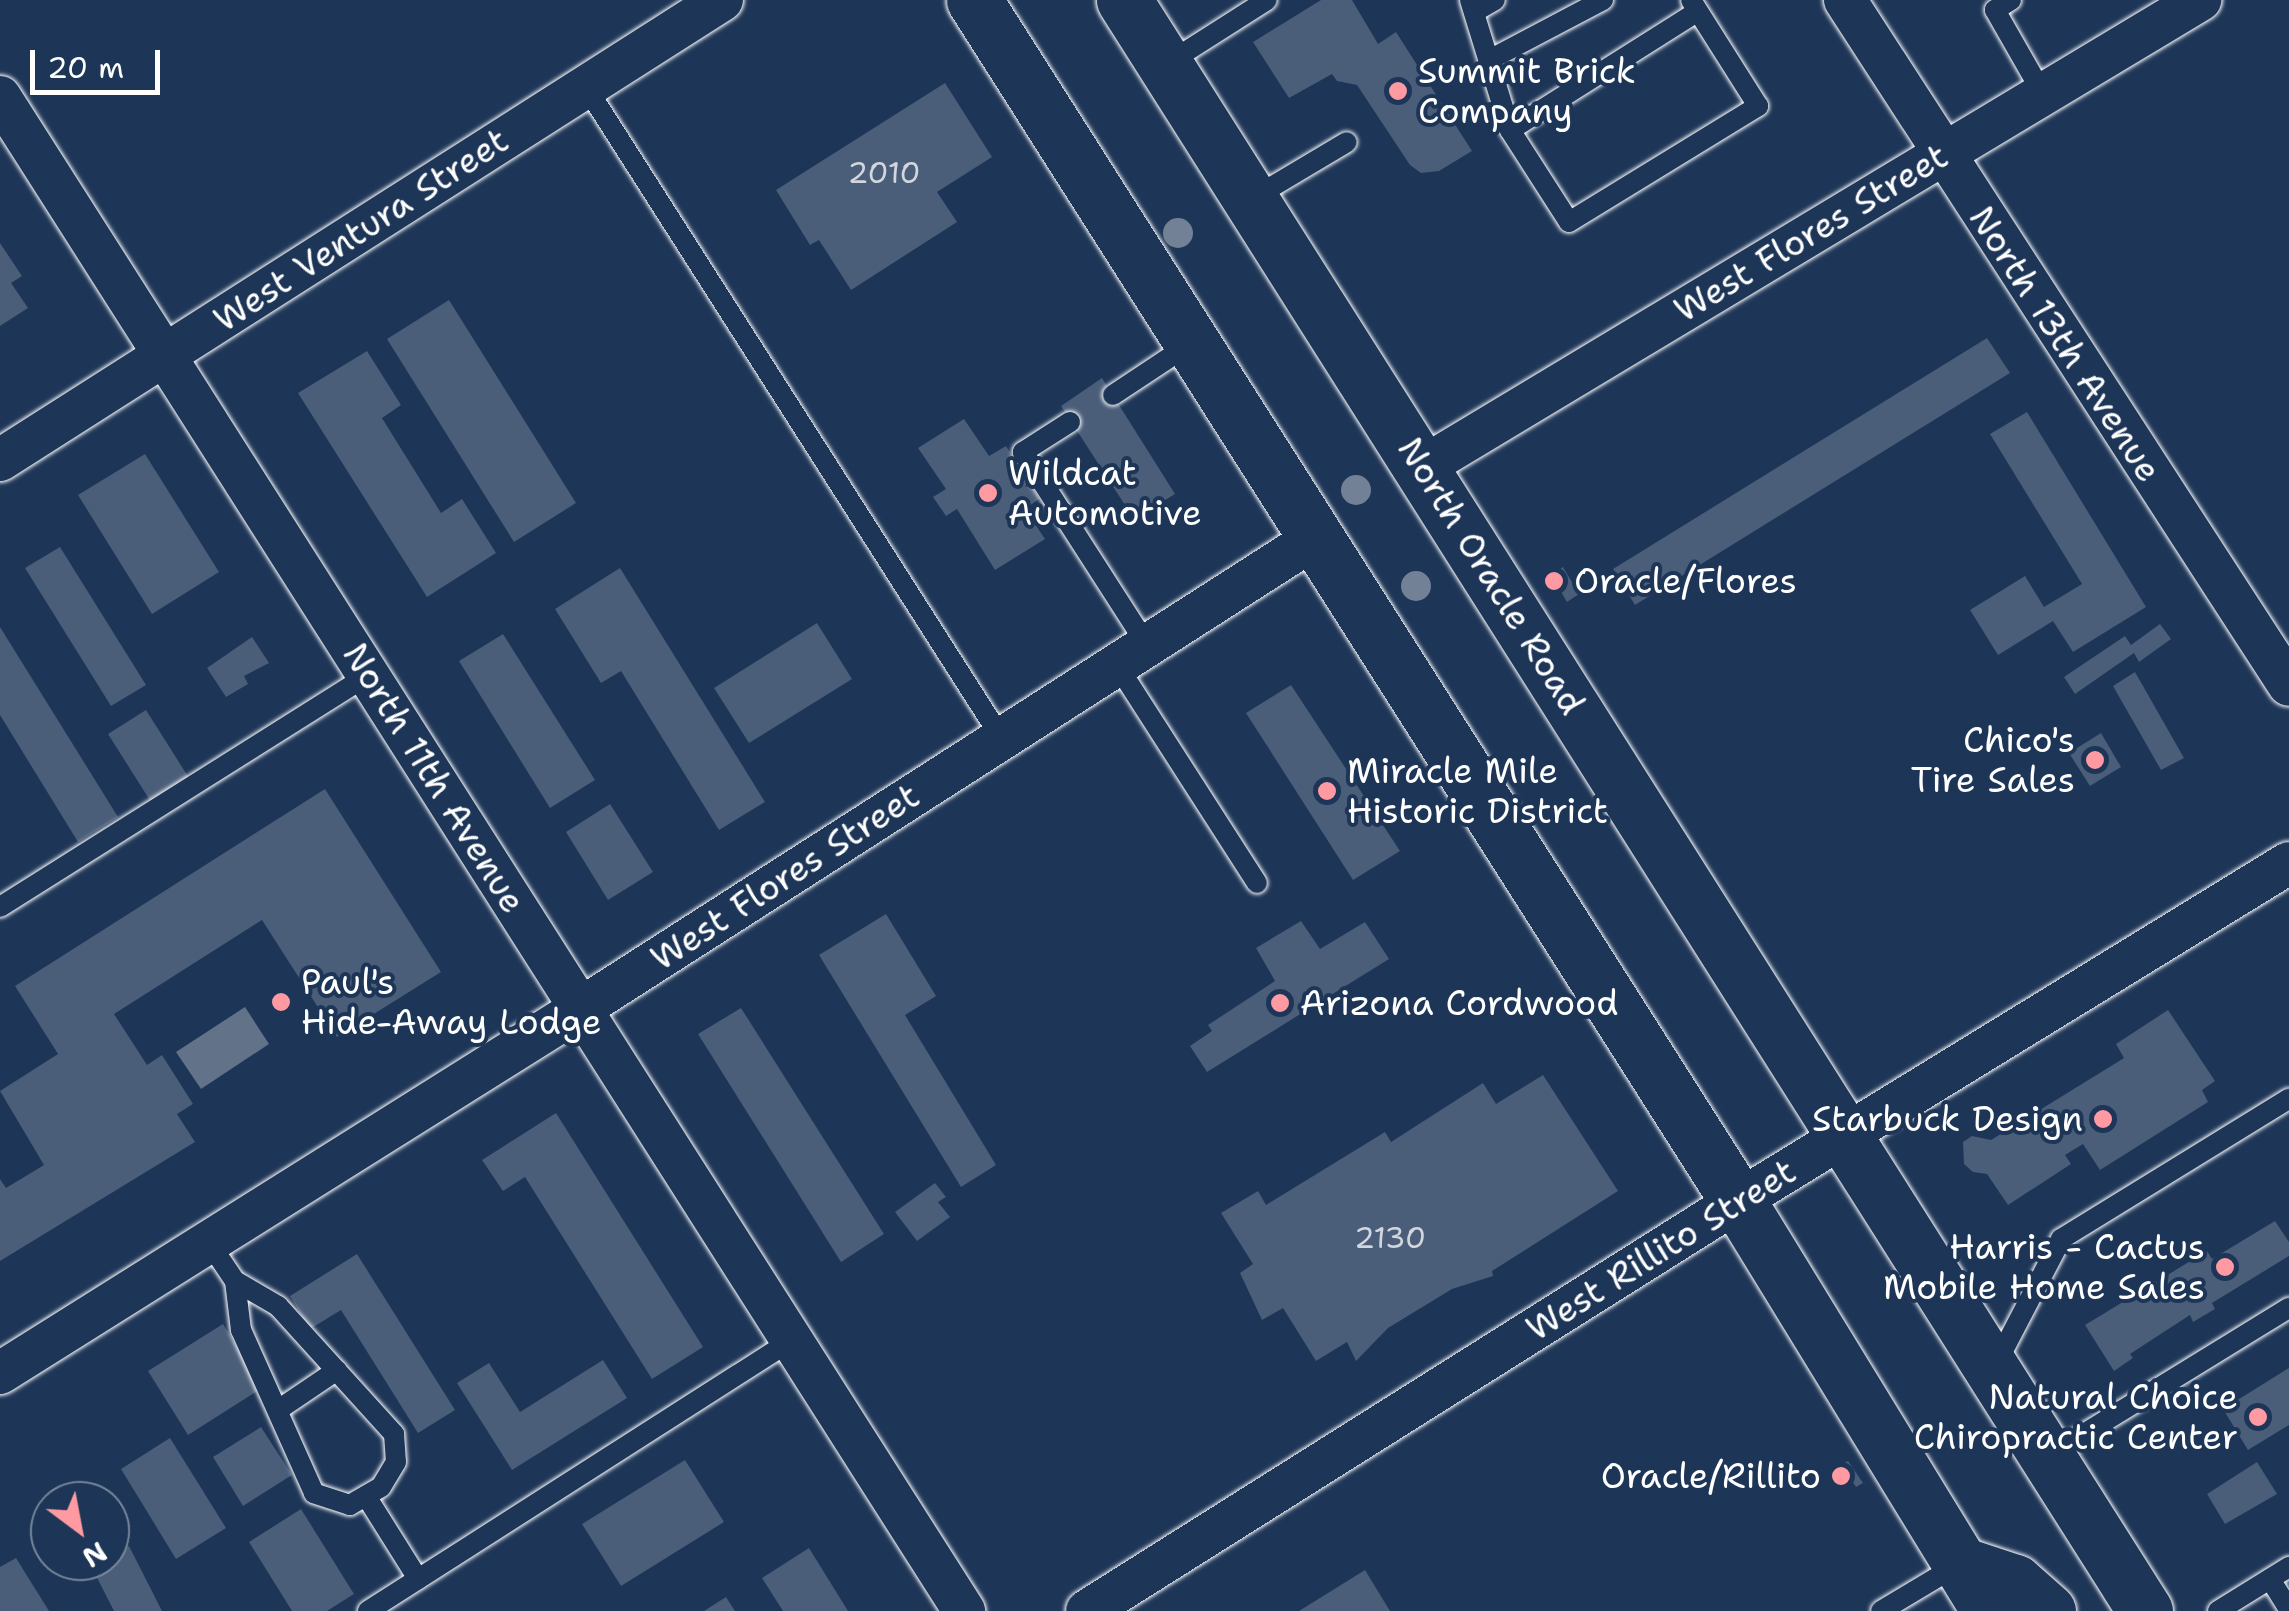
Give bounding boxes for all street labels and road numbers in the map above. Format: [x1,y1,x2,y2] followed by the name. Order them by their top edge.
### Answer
[206,119,516,341] street label: West Ventura Street
[1667,135,1955,331] street label: West Flores Street
[1960,198,2170,490] street label: North 13th Avenue
[1389,430,1593,722] street label: North Oracle Road
[334,635,534,921] street label: North 11th Avenue
[643,775,927,979] street label: West Flores Street
[1519,1150,1803,1350] street label: West Rillito Street

